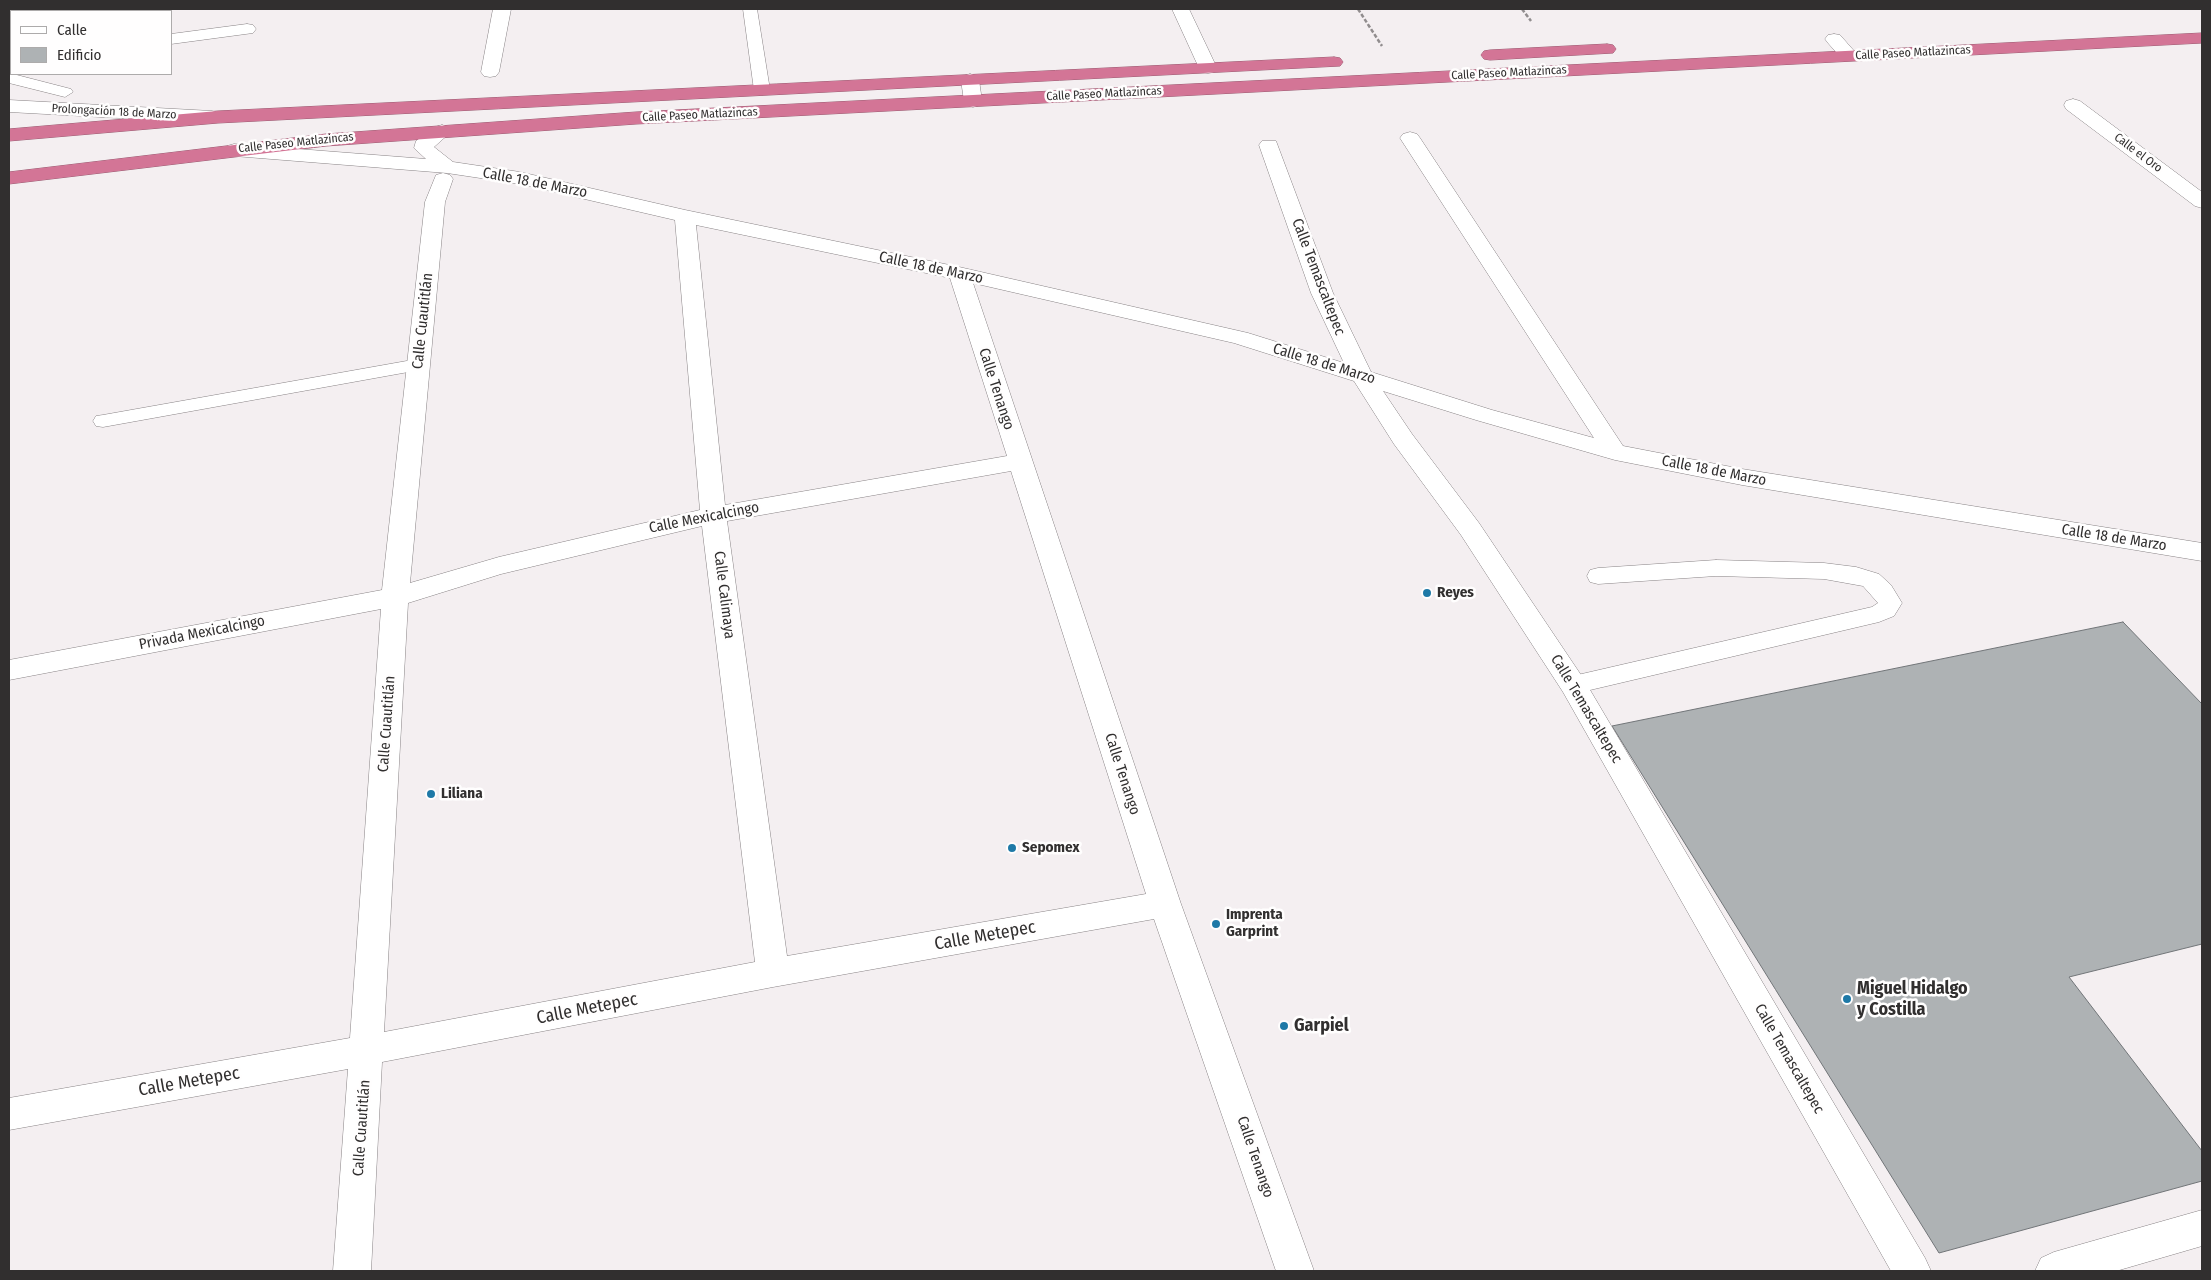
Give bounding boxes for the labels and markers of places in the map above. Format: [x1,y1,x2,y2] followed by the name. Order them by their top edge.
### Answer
[1437,584,1474,602] place label: Reyes
[1421,587,1433,599] marker: Reyes
[441,785,483,803] place label: Liliana
[425,788,437,800] marker: Liliana
[1022,839,1079,857] place label: Sepomex
[1006,842,1018,854] marker: Sepomex
[1226,906,1283,941] place label: Imprenta Garprint
[1210,918,1222,930] marker: Imprenta Garprint
[1857,978,1968,1021] place label: Miguel Hidalgo y Costilla
[1841,993,1853,1005] marker: Miguel Hidalgo y Costilla
[1294,1015,1349,1037] place label: Garpiel
[1278,1020,1290,1032] marker: Garpiel

